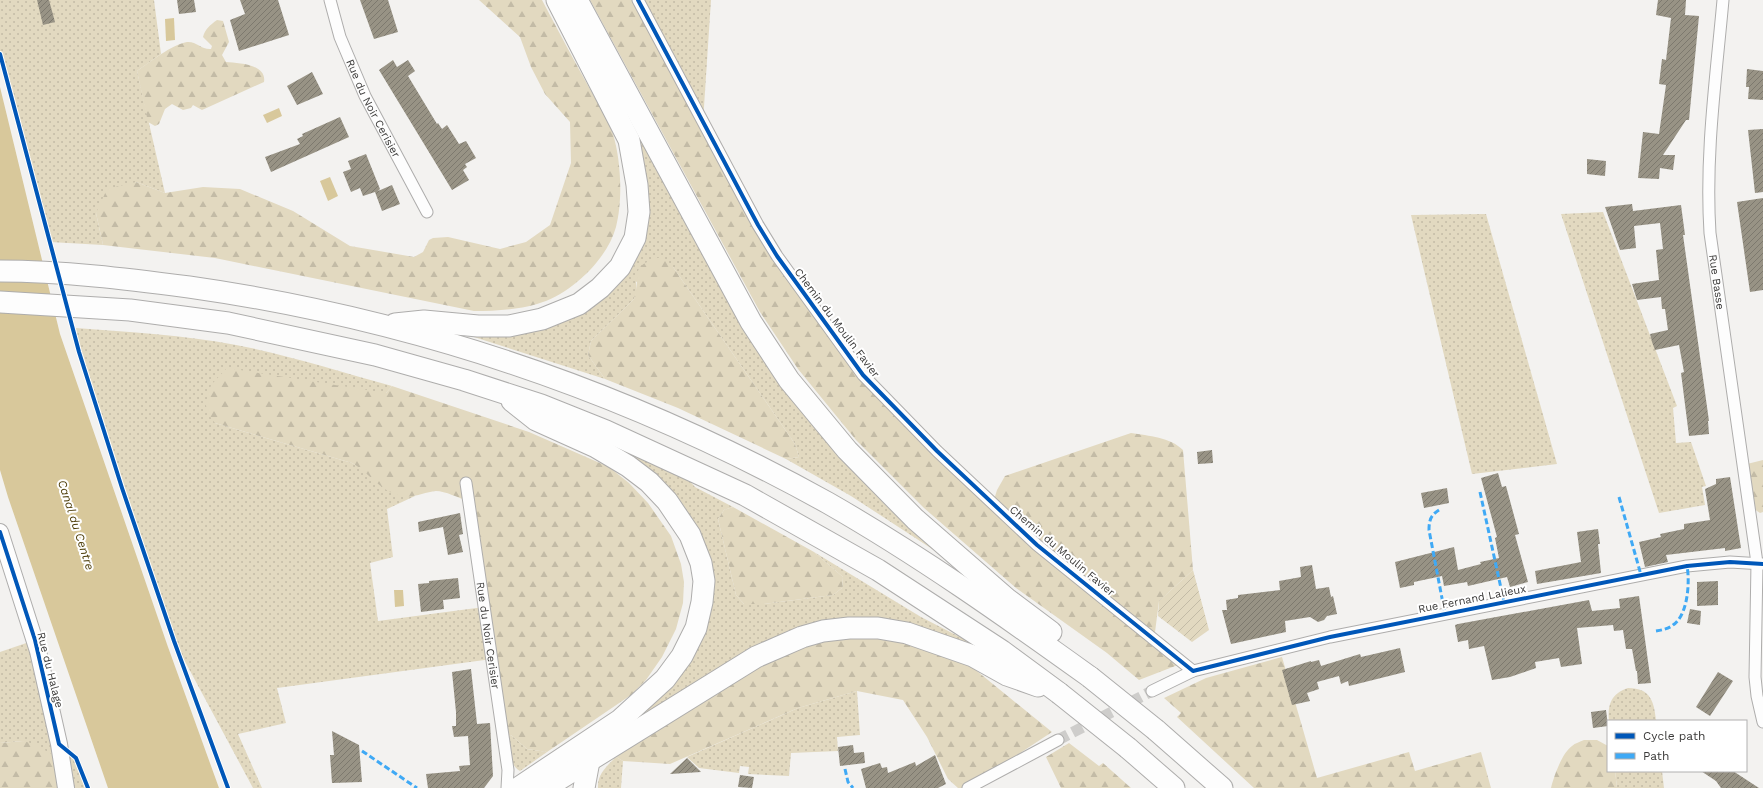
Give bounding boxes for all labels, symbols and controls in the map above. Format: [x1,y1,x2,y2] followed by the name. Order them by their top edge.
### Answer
[344,57,403,160] street label: Rue du Noir Cerisier
[1707,253,1727,310] street label: Rue Basse
[792,266,883,381] street label: Chemin du Moulin Favier
[55,478,97,572] water label: Canal du Centre
[1007,503,1118,599] street label: Chemin du Moulin Favier
[474,581,503,690] street label: Rue du Noir Cerisier
[1417,582,1527,616] street label: Rue Fernand Lalieux
[34,631,66,709] street label: Rue du Halage
[1607,720,1747,772] legend
[1643,729,1705,743] text: Cycle path
[1643,749,1669,763] text: Path

